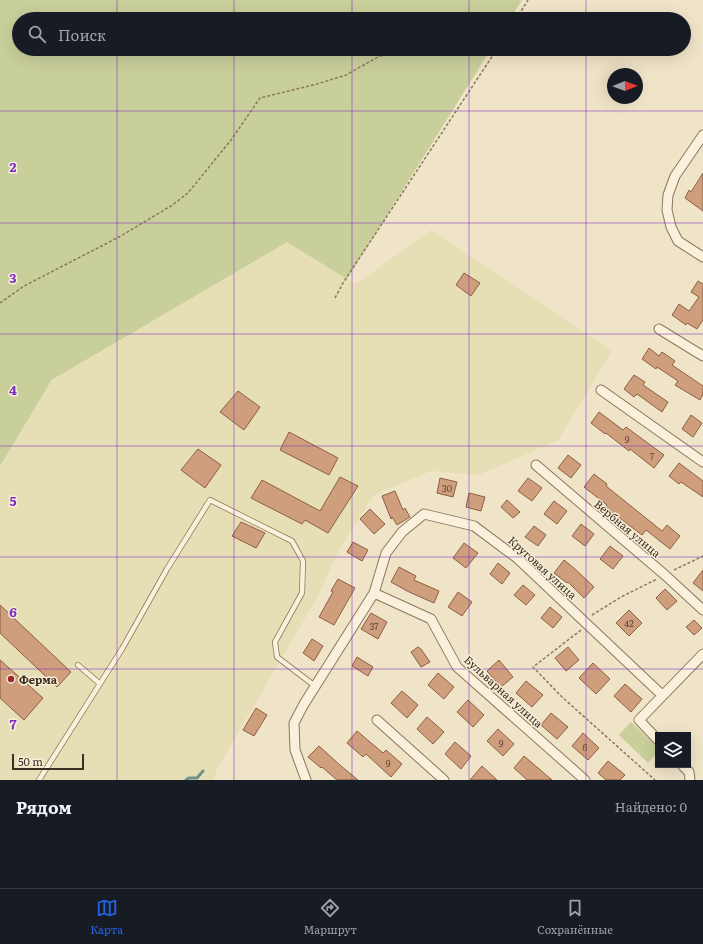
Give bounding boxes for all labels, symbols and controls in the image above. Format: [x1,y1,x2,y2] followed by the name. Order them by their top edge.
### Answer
[12,12,691,56] search box
[26,23,48,45] icon: search
[58,23,106,46] text: Поиск
[607,68,643,104] north arrow
[10,157,17,176] text: 2
[9,268,17,287] text: 3
[9,380,17,399] text: 4
[625,432,630,446] house number: 9
[650,449,655,463] house number: 7
[442,481,452,495] house number: 30
[9,491,17,510] text: 5
[591,495,665,561] street label: Вербная улица
[505,532,581,602] street label: Круговая улица
[9,602,17,621] text: 6
[624,616,634,630] house number: 42
[369,619,379,633] house number: 37
[461,651,547,731] street label: Бульварная улица
[19,671,58,687] place label: Ферма
[6,674,16,684] marker: Ферма
[9,714,17,733] text: 7
[655,732,691,768] map controls
[655,732,691,768] button: layers
[499,736,504,750] house number: 9
[583,740,588,754] house number: 6
[12,752,84,771] scale bar
[18,753,43,769] text: 50 m
[386,756,391,770] house number: 9
[16,794,72,819] text: Рядом
[615,797,687,816] text: Найдено: 0
[90,897,123,937] tab: Карта
[303,897,357,937] tab: Маршрут
[537,897,613,937] tab: Сохранённые

